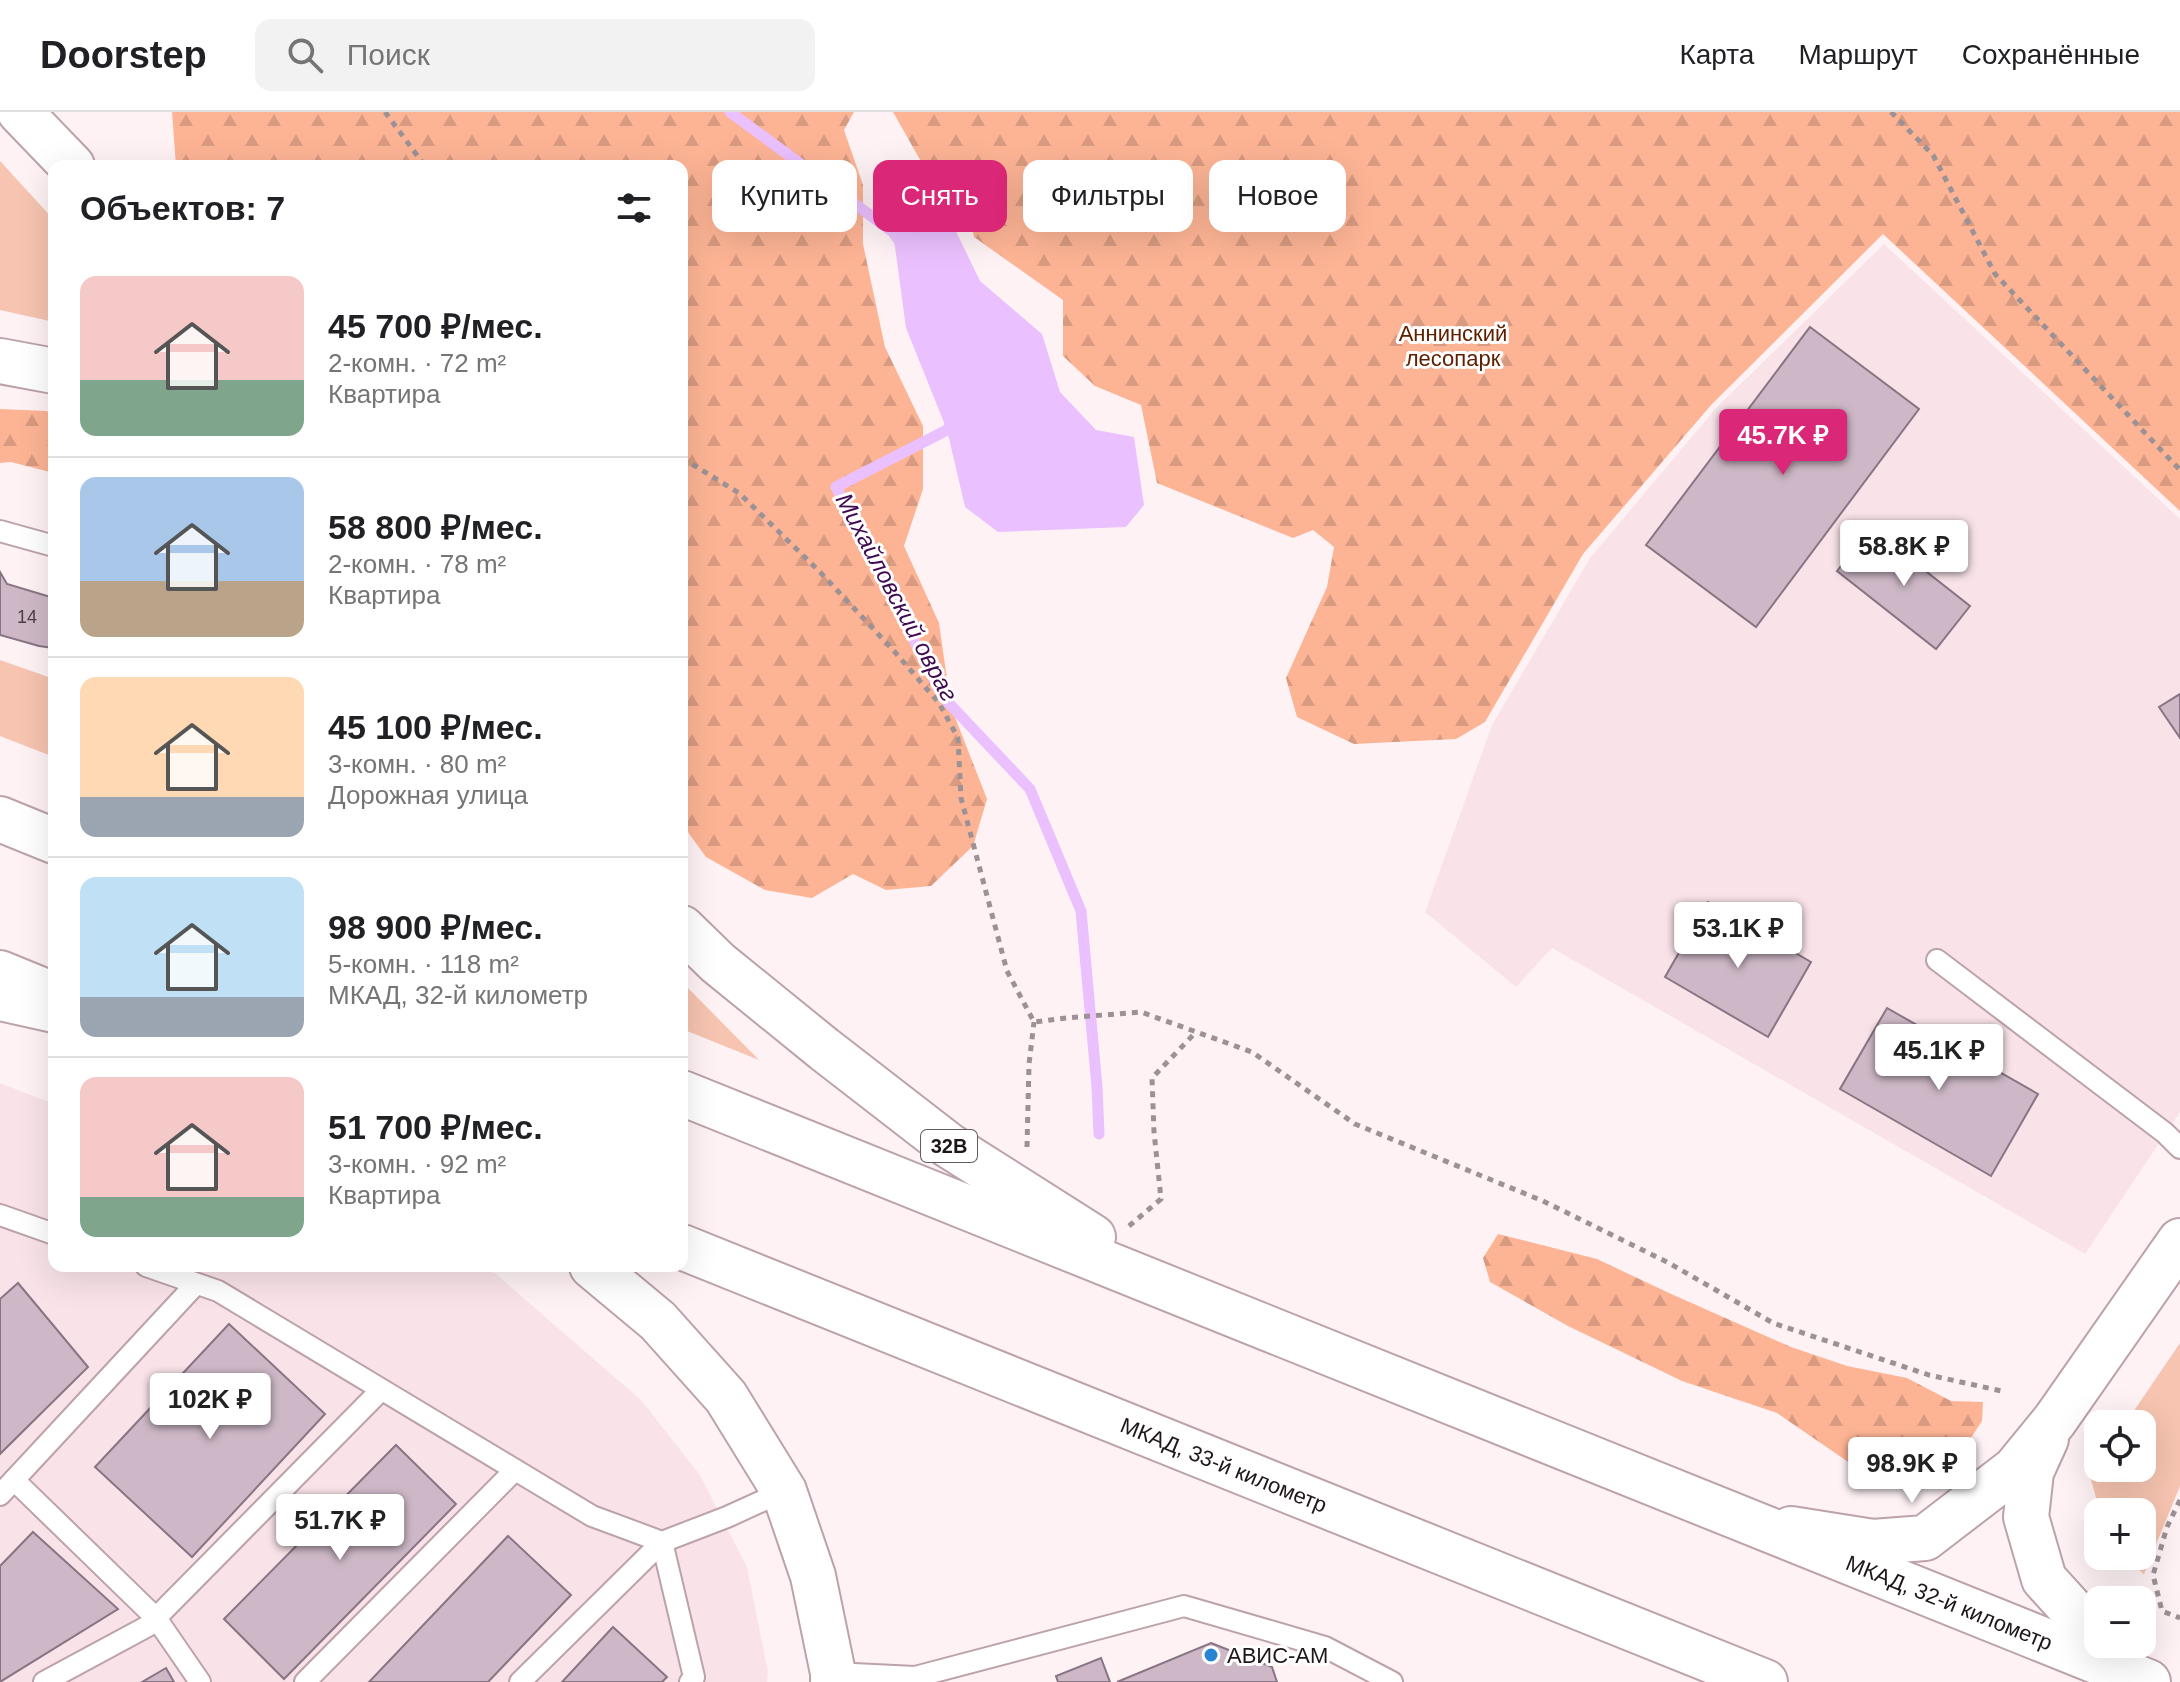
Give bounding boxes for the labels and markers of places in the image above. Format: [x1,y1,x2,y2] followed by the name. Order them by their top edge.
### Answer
[1709,409,1857,477] pin: 45.7K ₽
[1830,520,1978,588] pin: 58.8K ₽
[1664,902,1812,970] pin: 53.1K ₽
[1865,1024,2013,1092] pin: 45.1K ₽
[145,1373,275,1441] pin: 102K ₽
[1838,1437,1986,1505] pin: 98.9K ₽
[266,1494,414,1562] pin: 51.7K ₽
[1227,1643,1328,1668] place label: АВИС-АМ
[1202,1646,1220,1664] marker: АВИС-АМ

